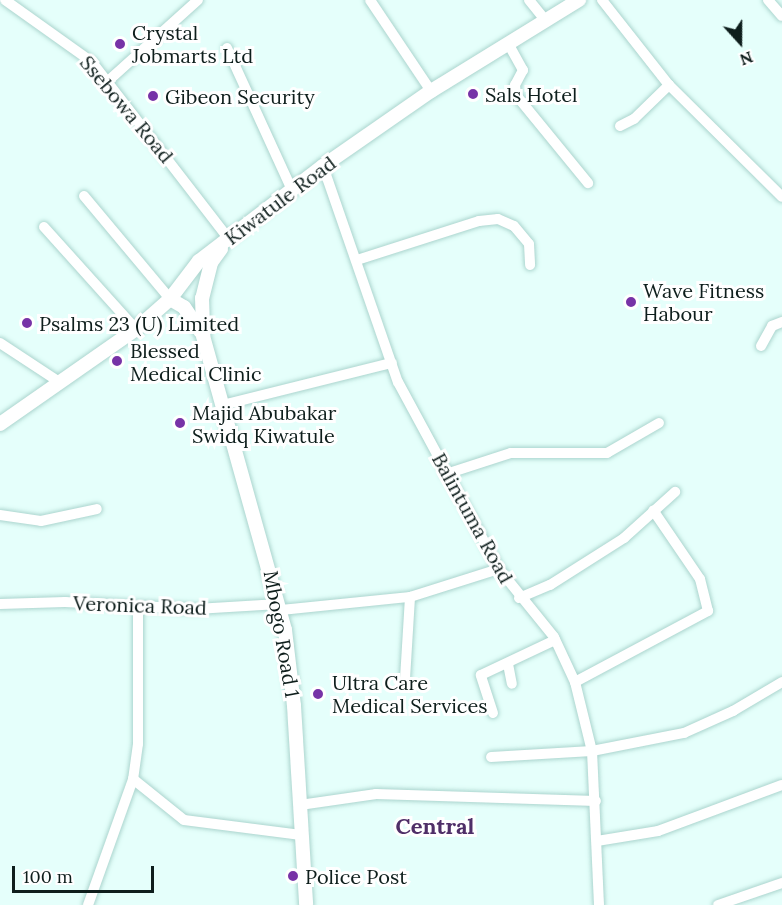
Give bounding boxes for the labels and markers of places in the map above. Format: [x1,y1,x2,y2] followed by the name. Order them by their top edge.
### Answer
[132,20,253,67] place label: Crystal Jobmarts Ltd
[113,37,127,51] marker: Crystal Jobmarts Ltd
[485,82,577,106] place label: Sals Hotel
[165,84,315,108] place label: Gibeon Security
[466,87,480,101] marker: Sals Hotel
[146,89,160,103] marker: Gibeon Security
[643,278,764,325] place label: Wave Fitness Habour
[624,295,638,309] marker: Wave Fitness Habour
[39,311,239,335] place label: Psalms 23 (U) Limited
[20,316,34,330] marker: Psalms 23 (U) Limited
[130,338,262,385] place label: Blessed Medical Clinic
[108,352,126,370] marker: Blessed Medical Clinic
[192,400,337,447] place label: Majid Abubakar Swidq Kiwatule
[173,416,187,430] marker: Majid Abubakar Swidq Kiwatule
[332,670,487,717] place label: Ultra Care Medical Services
[309,685,327,703] marker: Ultra Care Medical Services
[305,864,407,888] place label: Police Post
[286,869,300,883] marker: Police Post

